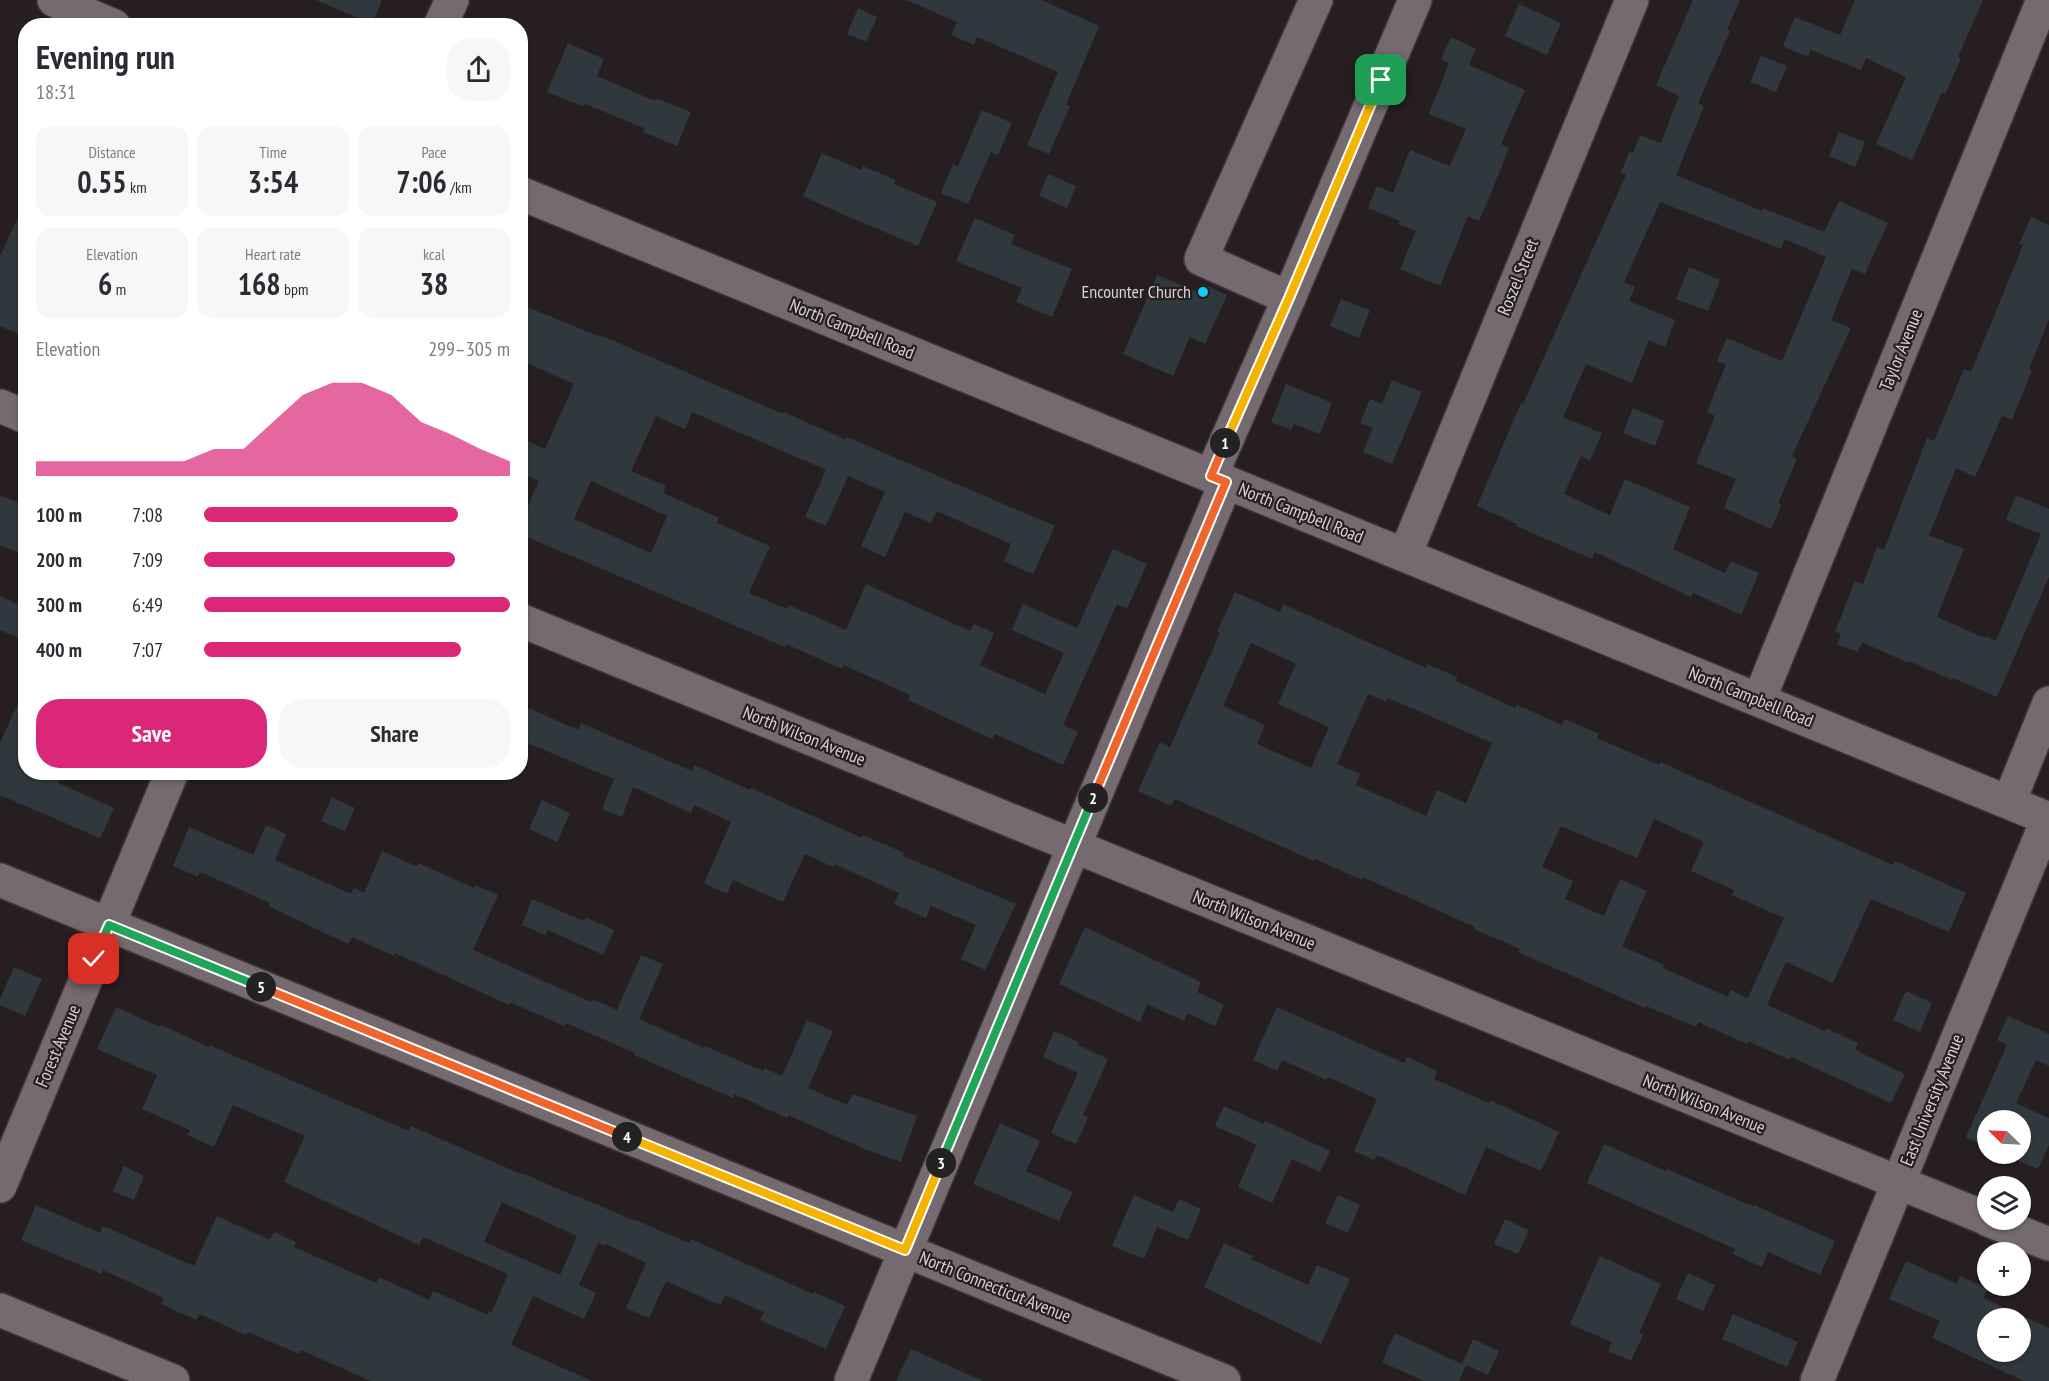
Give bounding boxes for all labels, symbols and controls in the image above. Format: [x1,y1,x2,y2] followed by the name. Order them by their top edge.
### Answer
[36,35,175,78] text: Evening run
[447,38,510,101] button: share
[1355,54,1406,105] pin
[1364,63,1397,96] icon: arrive
[36,79,76,105] text: 18:31
[88,142,136,162] text: Distance
[259,142,287,162] text: Time
[421,142,447,162] text: Pace
[77,162,127,201] text: 0.55
[248,162,298,201] text: 3:54
[396,162,447,201] text: 7:06
[127,177,147,197] text: km
[447,177,472,197] text: /km
[1492,235,1543,319] street label: Roszel Street
[86,244,138,264] text: Elevation
[245,244,301,264] text: Heart rate
[423,244,445,264] text: kcal
[98,264,112,303] text: 6
[238,264,281,303] text: 168
[420,264,448,303] text: 38
[112,279,126,299] text: m
[281,279,308,299] text: bpm
[1082,280,1191,303] place label: Encounter Church
[1196,285,1210,299] marker: Encounter Church
[786,293,918,364] street label: North Campbell Road
[1874,306,1927,394] street label: Taylor Avenue
[36,336,100,362] text: Elevation
[428,336,510,362] text: 299–305 m
[1210,428,1240,458] pin: 1
[1221,433,1229,453] text: 1
[1235,477,1367,548] street label: North Campbell Road
[36,502,82,528] text: 100 m
[132,502,163,528] text: 7:08
[36,547,82,573] text: 200 m
[132,547,163,573] text: 7:09
[36,592,82,618] text: 300 m
[132,592,163,618] text: 6:49
[36,637,82,663] text: 400 m
[132,637,163,663] text: 7:07
[1685,661,1817,732] street label: North Campbell Road
[36,699,267,768] button: Save
[279,699,510,768] button: Share
[740,701,869,771] street label: North Wilson Avenue
[1078,783,1108,813] pin: 2
[1089,788,1097,808] text: 2
[1190,885,1319,955] street label: North Wilson Avenue
[68,933,119,984] pin
[77,942,110,975] icon: check
[246,972,276,1002] pin: 5
[257,977,265,997] text: 5
[30,1001,85,1091] street label: Forest Avenue
[1895,1030,1968,1169] street label: East University Avenue
[1640,1069,1769,1139] street label: North Wilson Avenue
[1977,1110,2031,1164] north arrow
[1977,1110,2031,1362] map controls
[612,1122,642,1152] pin: 4
[623,1127,631,1147] text: 4
[926,1148,956,1178] pin: 3
[937,1153,945,1173] text: 3
[1977,1176,2031,1230] button: layers
[1977,1242,2031,1296] button: +
[916,1246,1074,1327] street label: North Connecticut Avenue
[1977,1308,2031,1362] button: −

